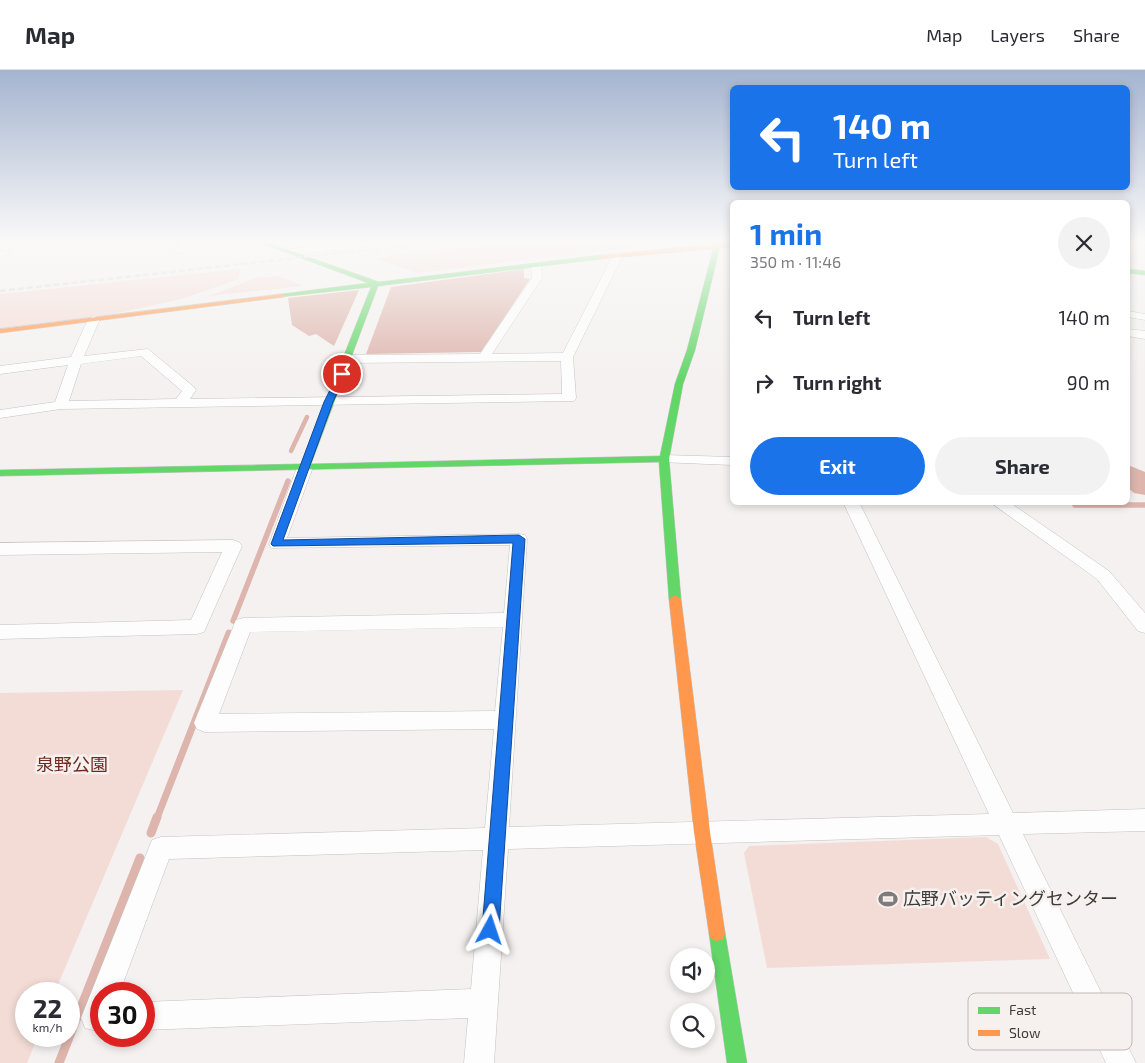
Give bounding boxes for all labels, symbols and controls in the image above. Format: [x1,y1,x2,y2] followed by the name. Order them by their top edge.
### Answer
[25,20,75,49] text: Map
[926,24,962,46] text: Map
[990,24,1045,46] text: Layers
[1073,24,1120,46] text: Share
[833,104,931,146] text: 140 m
[750,105,815,170] icon: left
[833,146,918,172] text: Turn left
[750,215,822,251] text: 1 min
[1058,217,1110,269] button: close
[750,252,841,271] text: 350 m · 11:46
[750,304,778,332] icon: left
[793,306,870,329] text: Turn left
[1058,306,1110,329] text: 140 m
[321,353,363,395] pin
[328,360,356,388] icon: arrive
[750,369,778,397] icon: right
[793,371,881,394] text: Turn right
[1067,371,1110,394] text: 90 m
[750,437,925,495] button: Exit
[935,437,1110,495] button: Share
[36,753,108,775] park label: 泉野公園
[903,887,1118,909] place label: 広野バッティングセンター
[877,888,899,910] sports icon: 広野バッティングセンター
[463,903,515,955] position arrow
[670,948,715,1048] map controls
[670,948,715,993] button: sound
[90,982,155,1047] speed limit sign: 30
[33,993,62,1023] text: 22
[968,993,1132,1050] legend
[1009,1001,1036,1018] text: Fast
[670,1003,715,1048] button: search
[33,1020,62,1034] text: km/h
[1009,1024,1041,1041] text: Slow

